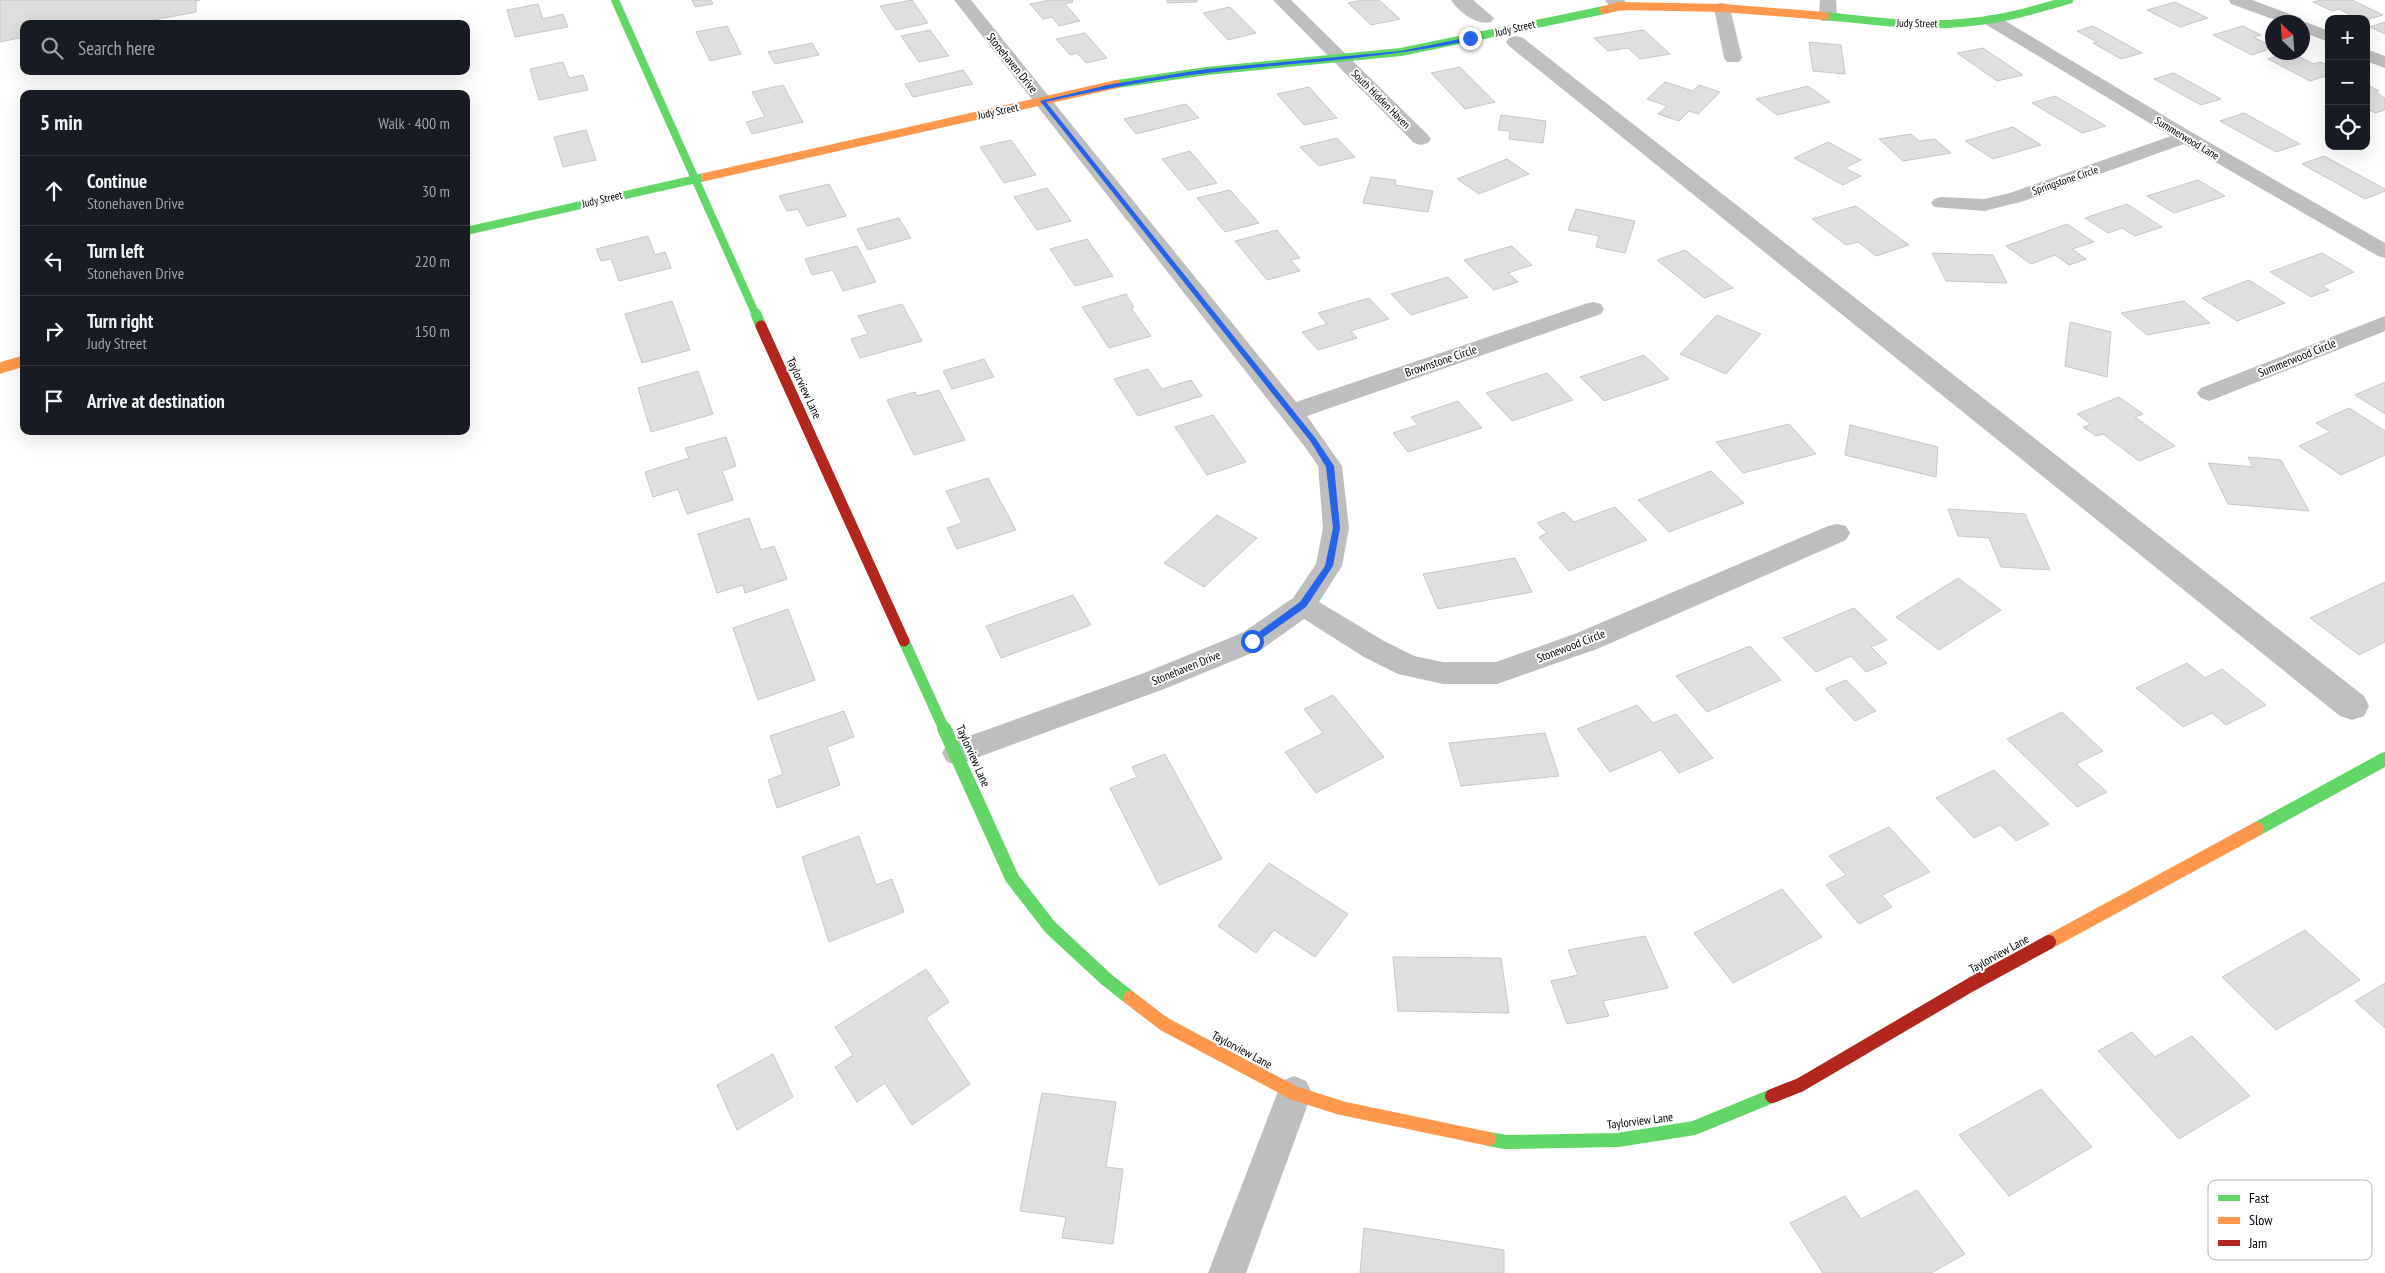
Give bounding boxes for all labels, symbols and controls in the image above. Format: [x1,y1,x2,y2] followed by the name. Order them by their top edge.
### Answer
[2265,15,2310,60] north arrow
[2325,15,2370,150] map controls
[2325,15,2370,60] button: +
[1895,16,1938,30] street label: Judy Street
[1492,17,1537,40] street label: Judy Street
[20,20,470,75] search box
[1459,27,1482,50] route end
[984,30,1041,96] street label: Stonehaven Drive
[38,34,66,62] icon: search
[78,36,155,60] text: Search here
[2325,60,2370,105] button: −
[1349,67,1414,132] street label: South Hidden Haven
[975,100,1020,122] street label: Judy Street
[2325,105,2370,150] button: locate
[40,109,82,136] text: 5 min
[378,113,450,133] text: Walk · 400 m
[2152,113,2222,163] street label: Summerwood Lane
[2030,162,2100,198] street label: Springstone Circle
[87,169,147,193] text: Continue
[40,177,68,205] icon: ahead
[422,181,450,201] text: 30 m
[579,188,624,211] street label: Judy Street
[87,193,184,213] text: Stonehaven Drive
[87,239,144,263] text: Turn left
[40,247,68,275] icon: left
[415,251,450,271] text: 220 m
[87,263,184,283] text: Stonehaven Drive
[87,309,153,333] text: Turn right
[40,317,68,345] icon: right
[415,321,450,341] text: 150 m
[87,333,147,353] text: Judy Street
[2256,335,2338,380] street label: Summerwood Circle
[1403,341,1479,380] street label: Brownstone Circle
[784,355,825,421] street label: Taylorview Lane
[40,387,68,415] icon: arrive
[87,389,225,413] text: Arrive at destination
[1534,626,1607,665] street label: Stonewood Circle
[1241,630,1264,653] route start
[1149,647,1223,688] street label: Stonehaven Drive
[953,722,994,789] street label: Taylorview Lane
[1966,931,2031,976] street label: Taylorview Lane
[1209,1027,1275,1072] street label: Taylorview Lane
[1606,1109,1674,1132] street label: Taylorview Lane
[2208,1180,2372,1260] legend
[2249,1189,2269,1207] text: Fast
[2249,1211,2273,1229] text: Slow
[2248,1234,2267,1252] text: Jam

